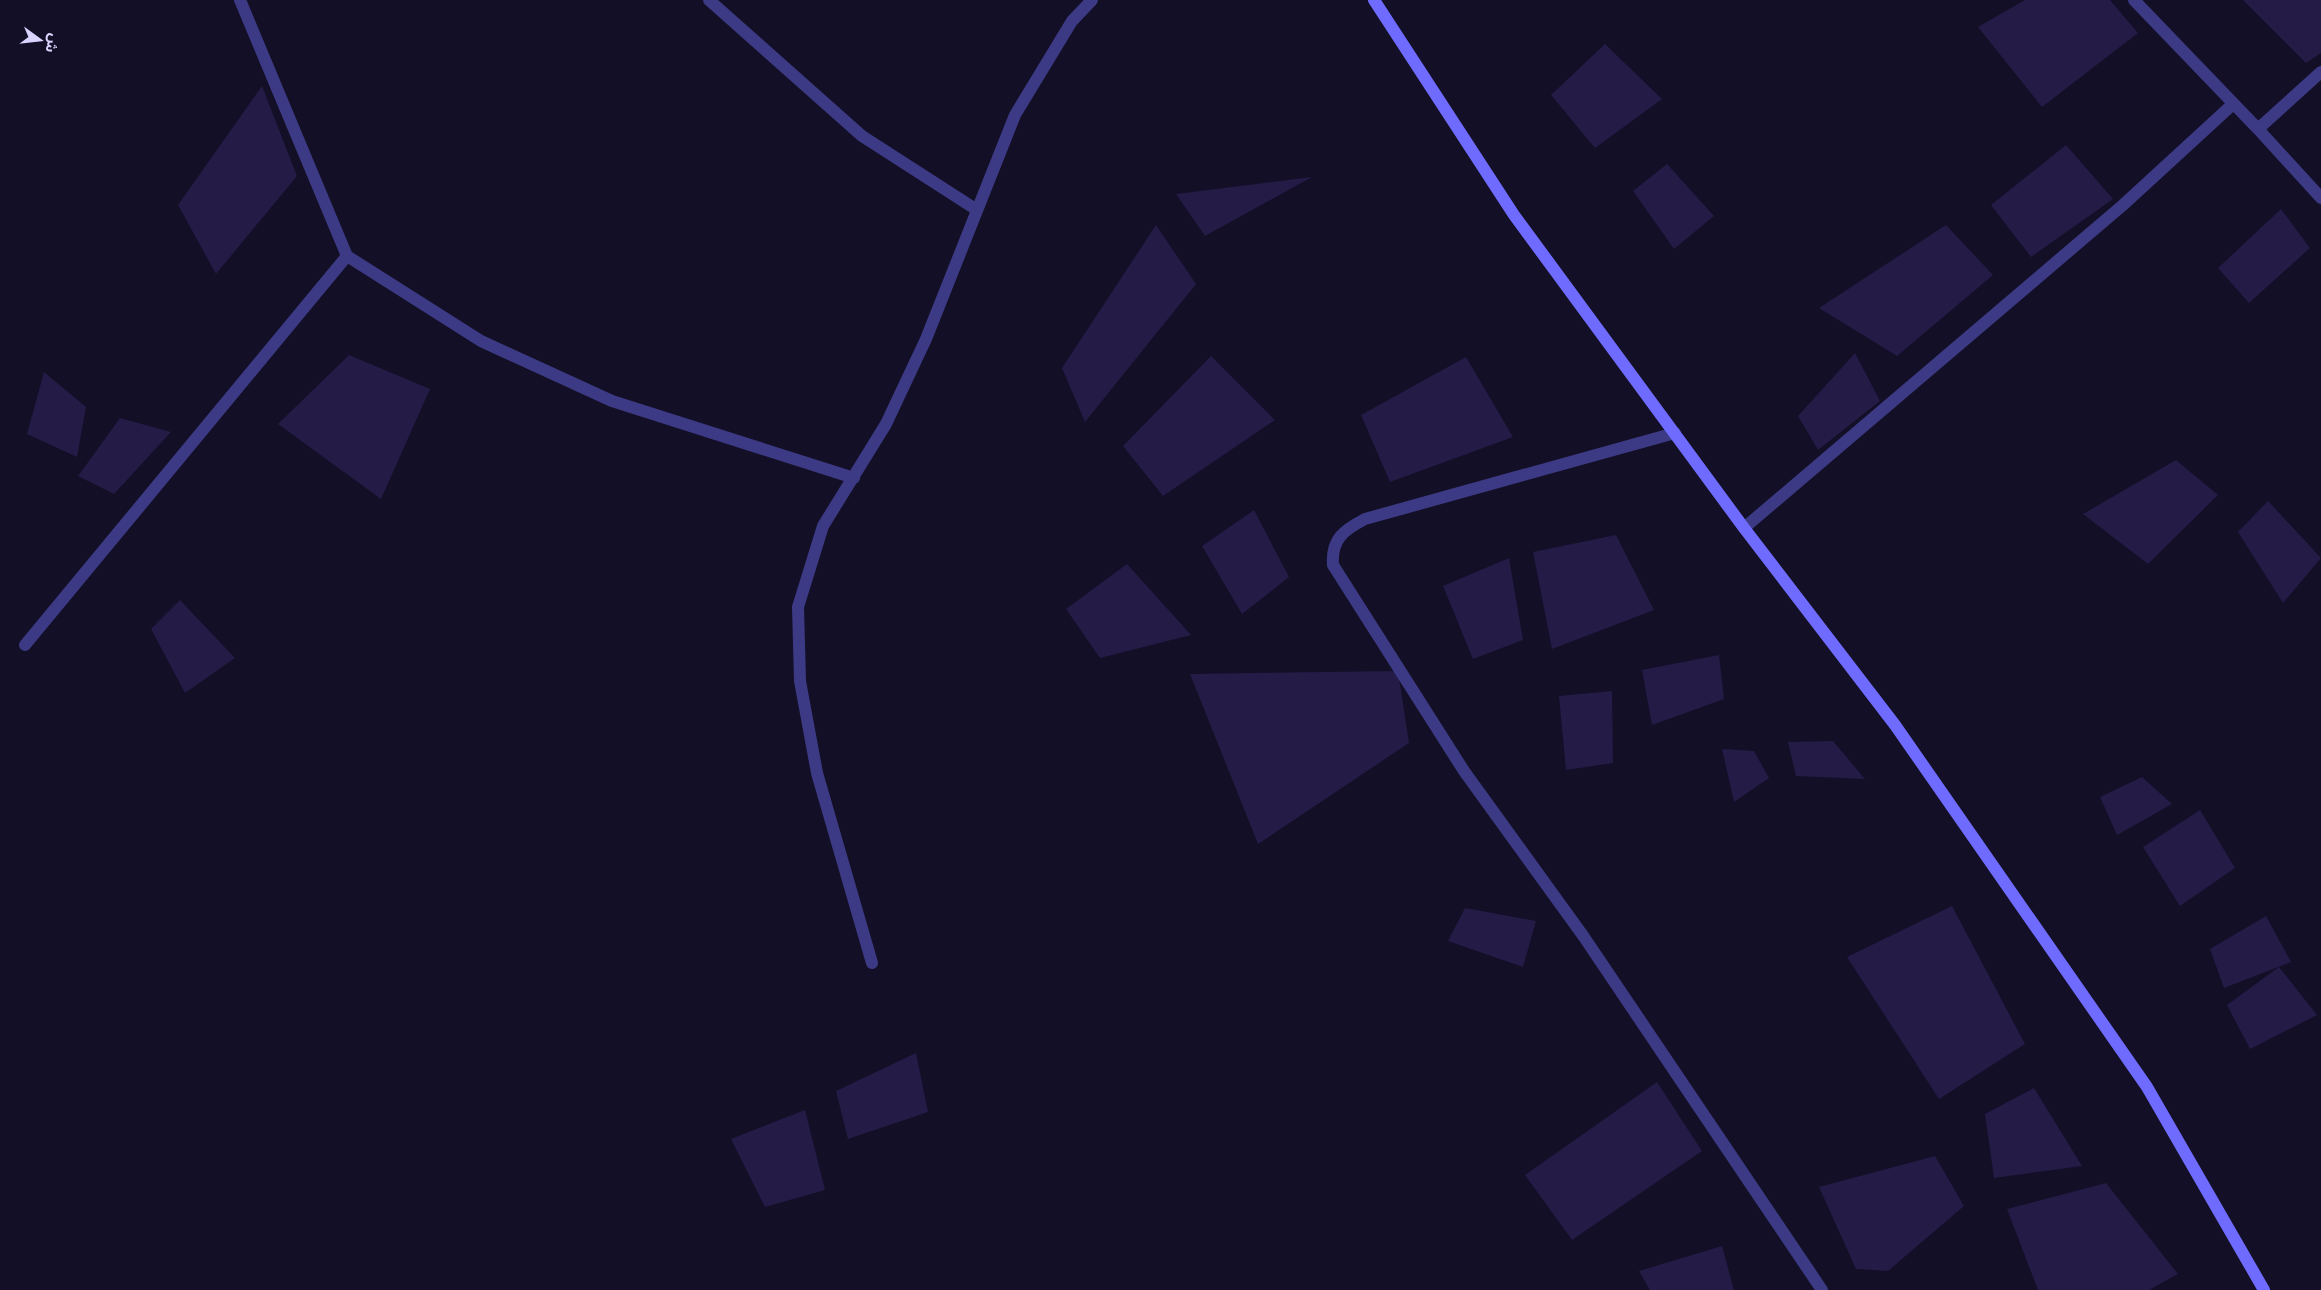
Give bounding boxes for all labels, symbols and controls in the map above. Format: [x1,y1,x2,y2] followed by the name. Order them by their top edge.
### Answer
[15,15,65,65] north arrow
[41,32,64,55] text: ش

